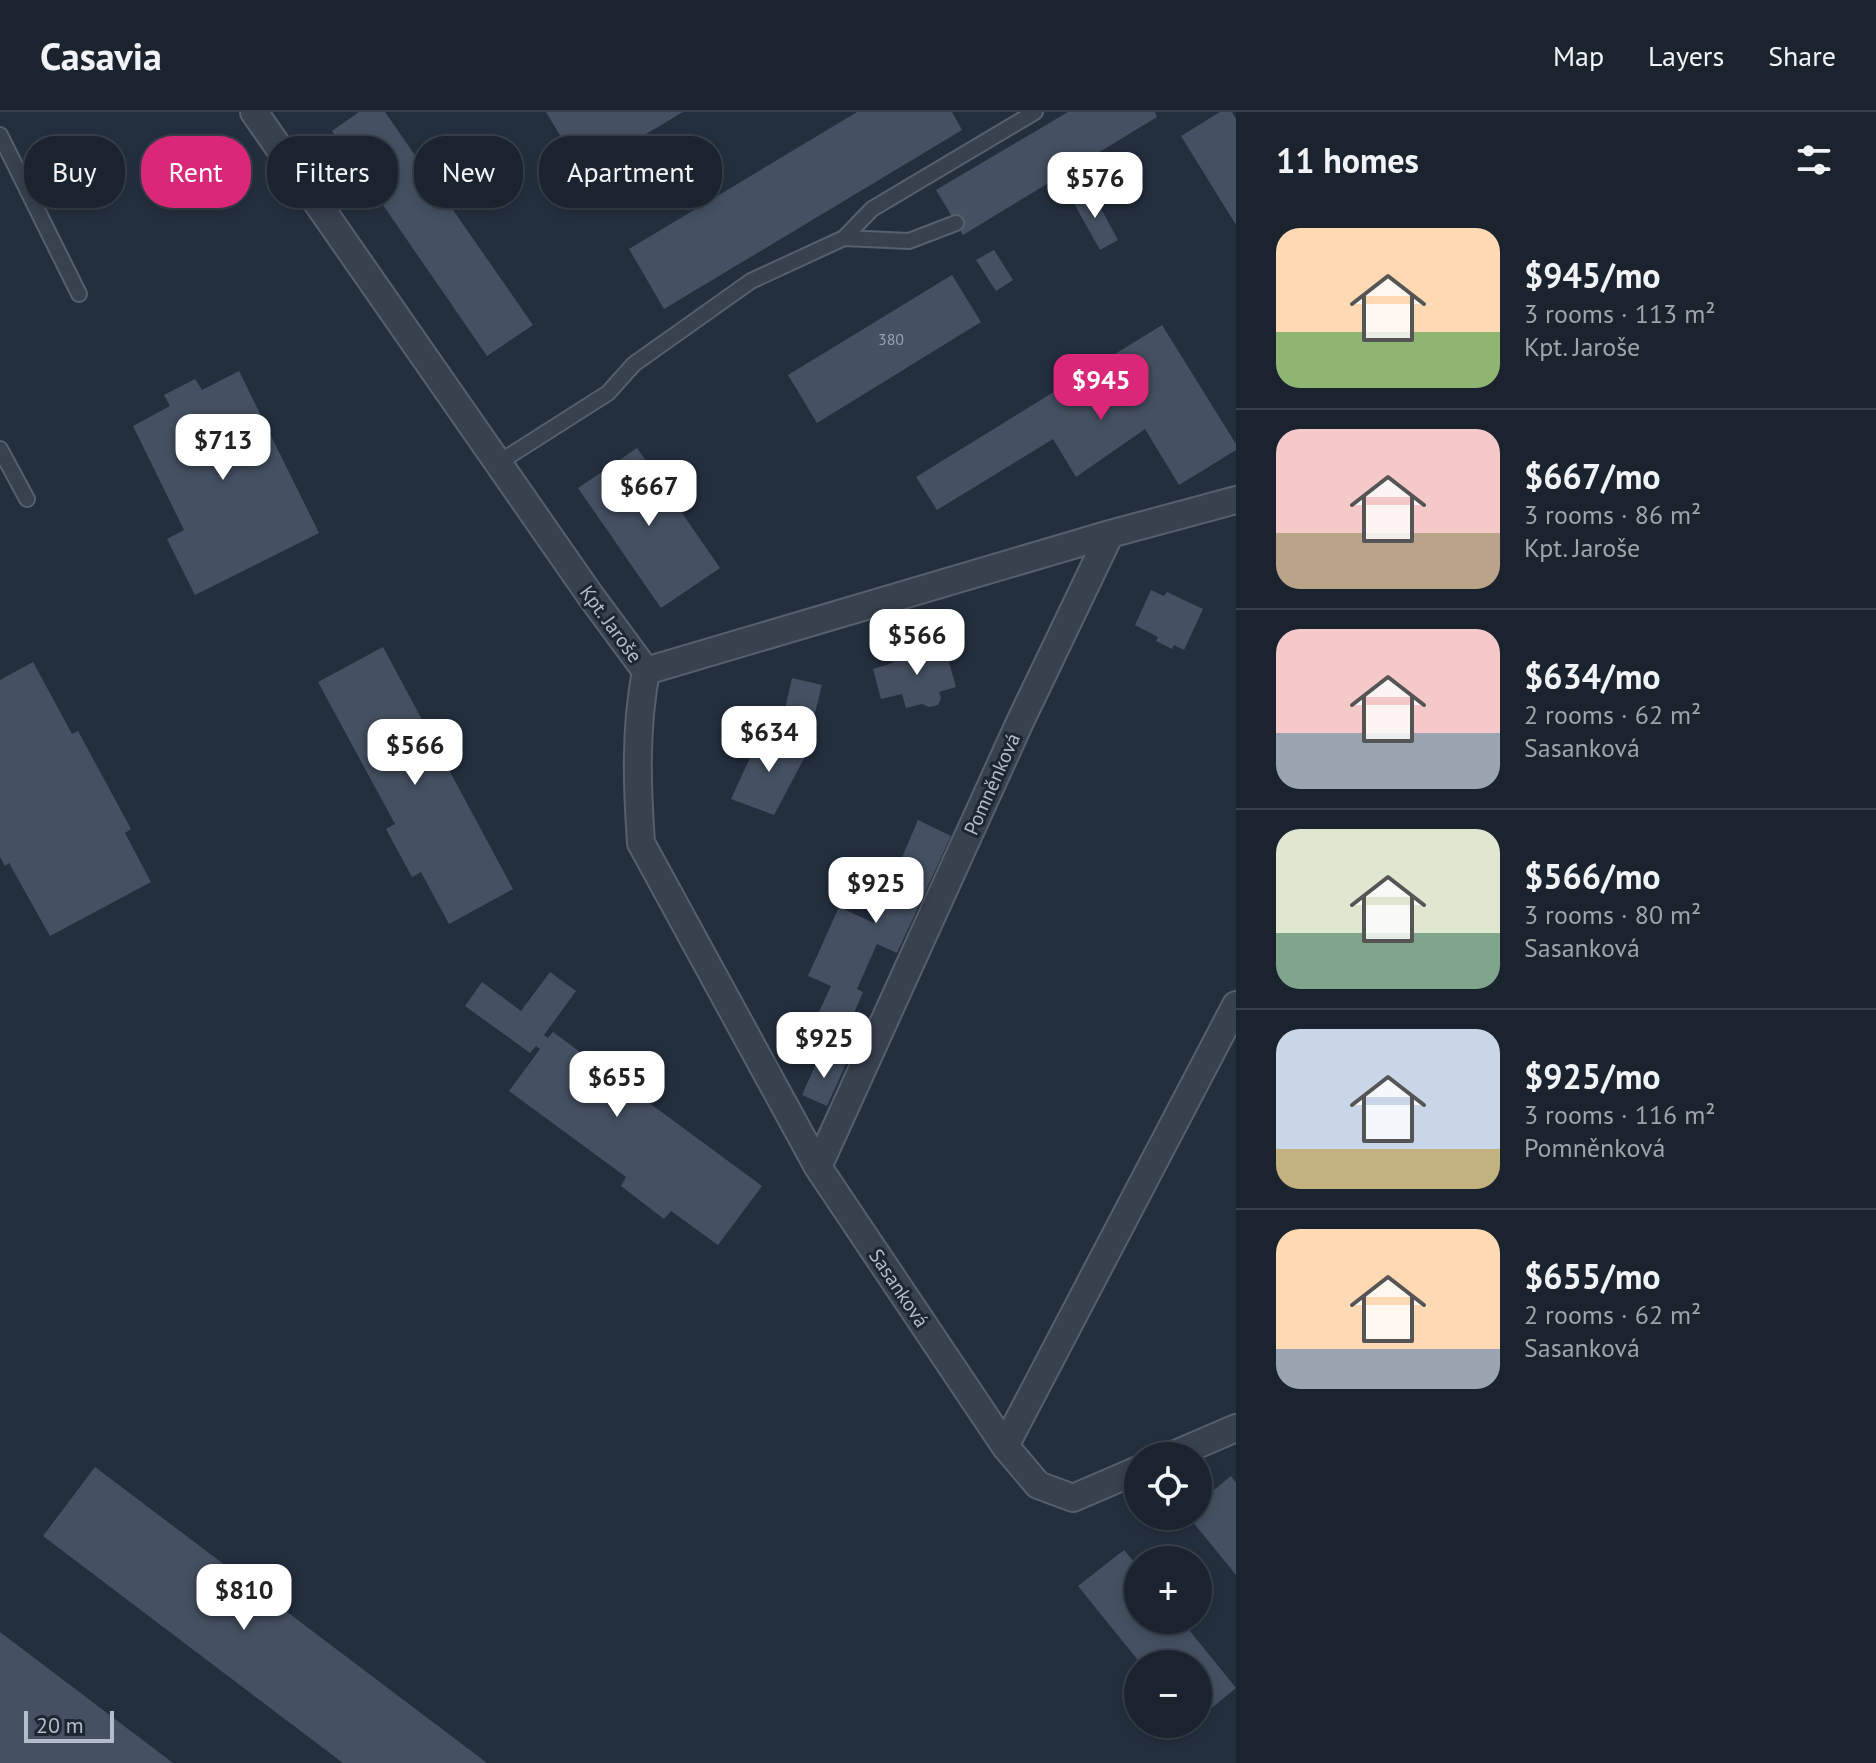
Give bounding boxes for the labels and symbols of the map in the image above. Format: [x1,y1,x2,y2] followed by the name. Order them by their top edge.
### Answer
[1048,152,1142,220] pin: $576
[878,329,904,349] house number: 380
[1054,354,1148,422] pin: $945
[176,414,270,482] pin: $713
[602,460,696,528] pin: $667
[574,580,648,668] street label: Kpt. Jaroše
[870,609,964,677] pin: $566
[722,706,816,774] pin: $634
[368,719,462,787] pin: $566
[958,729,1026,839] street label: Pomněnková
[829,857,923,925] pin: $925
[777,1012,871,1080] pin: $925
[570,1051,664,1119] pin: $655
[863,1244,935,1332] street label: Sasanková
[197,1564,291,1632] pin: $810
[24,1707,114,1743] scale bar

